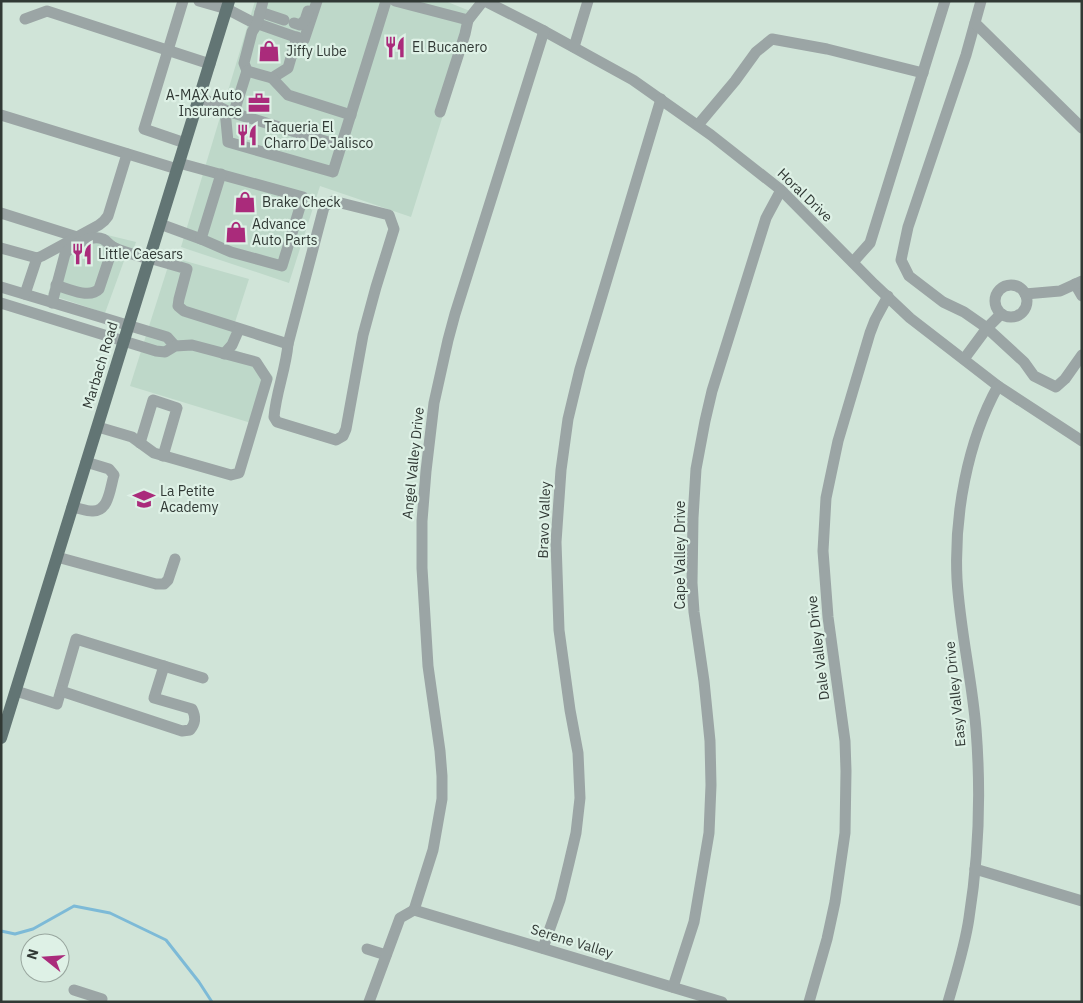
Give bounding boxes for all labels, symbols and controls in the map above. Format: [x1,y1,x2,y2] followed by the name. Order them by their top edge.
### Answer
[382,34,408,60] restaurant icon: El Bucanero
[256,38,282,64] shop icon: Jiffy Lube
[412,38,488,56] place label: El Bucanero
[286,42,347,60] place label: Jiffy Lube
[166,86,242,120] place label: A-MAX Auto Insurance
[246,90,272,116] office icon: A-MAX Auto Insurance
[264,118,374,152] place label: Taqueria El Charro De Jalisco
[234,122,260,148] restaurant icon: Taqueria El Charro De Jalisco
[774,164,837,226] street label: Horal Drive
[232,189,258,215] shop icon: Brake Check
[262,193,341,211] place label: Brake Check
[252,215,318,249] place label: Advance Auto Parts
[223,219,249,245] shop icon: Advance Auto Parts
[69,241,95,267] restaurant icon: Little Caesars
[98,245,183,263] place label: Little Caesars
[78,319,122,411] street label: Marbach Road
[398,406,428,520] street label: Angel Valley Drive
[534,481,554,559] street label: Bravo Valley
[160,482,218,516] place label: La Petite Academy
[131,486,157,512] school or university icon: La Petite Academy
[671,500,689,609] street label: Cape Valley Drive
[803,594,833,701] street label: Dale Valley Drive
[940,640,969,748] street label: Easy Valley Drive
[529,920,615,962] street label: Serene Valley
[20,933,70,983] north arrow
[22,947,43,962] text: N

